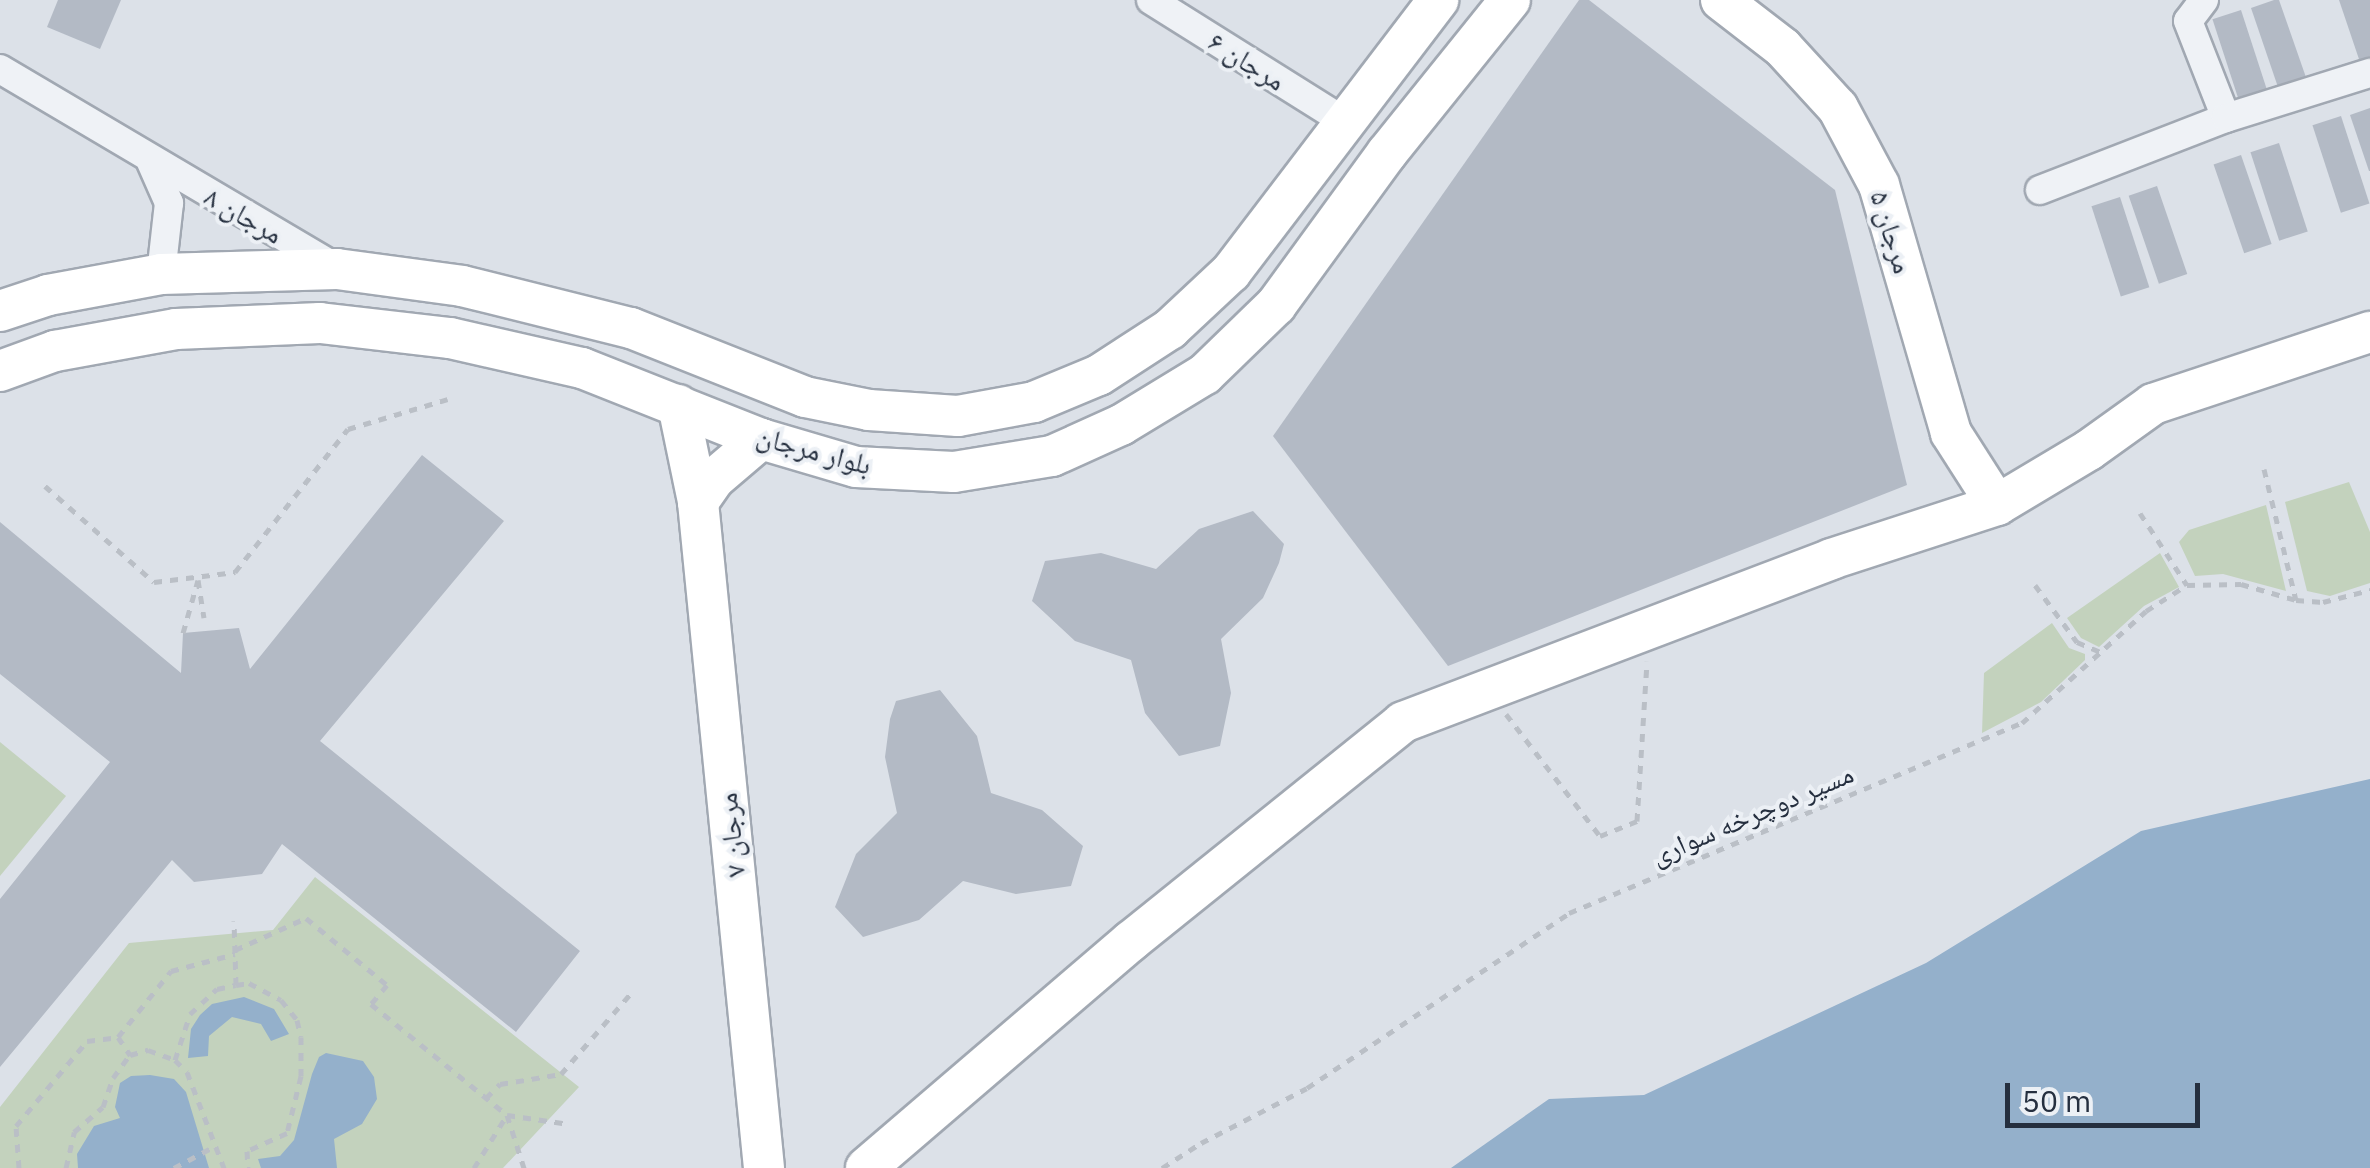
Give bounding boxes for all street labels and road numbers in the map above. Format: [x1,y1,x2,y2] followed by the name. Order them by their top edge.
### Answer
[1202,24,1292,98] street label: مرجان ۶
[199,179,289,251] street label: مرجان ۸
[1864,187,1920,277] street label: مرجان ۵
[753,419,875,481] street label: بلوار مرجان
[1646,756,1858,872] street label: مسیر دوچرخه سواری
[710,791,752,879] street label: مرجان ۷

